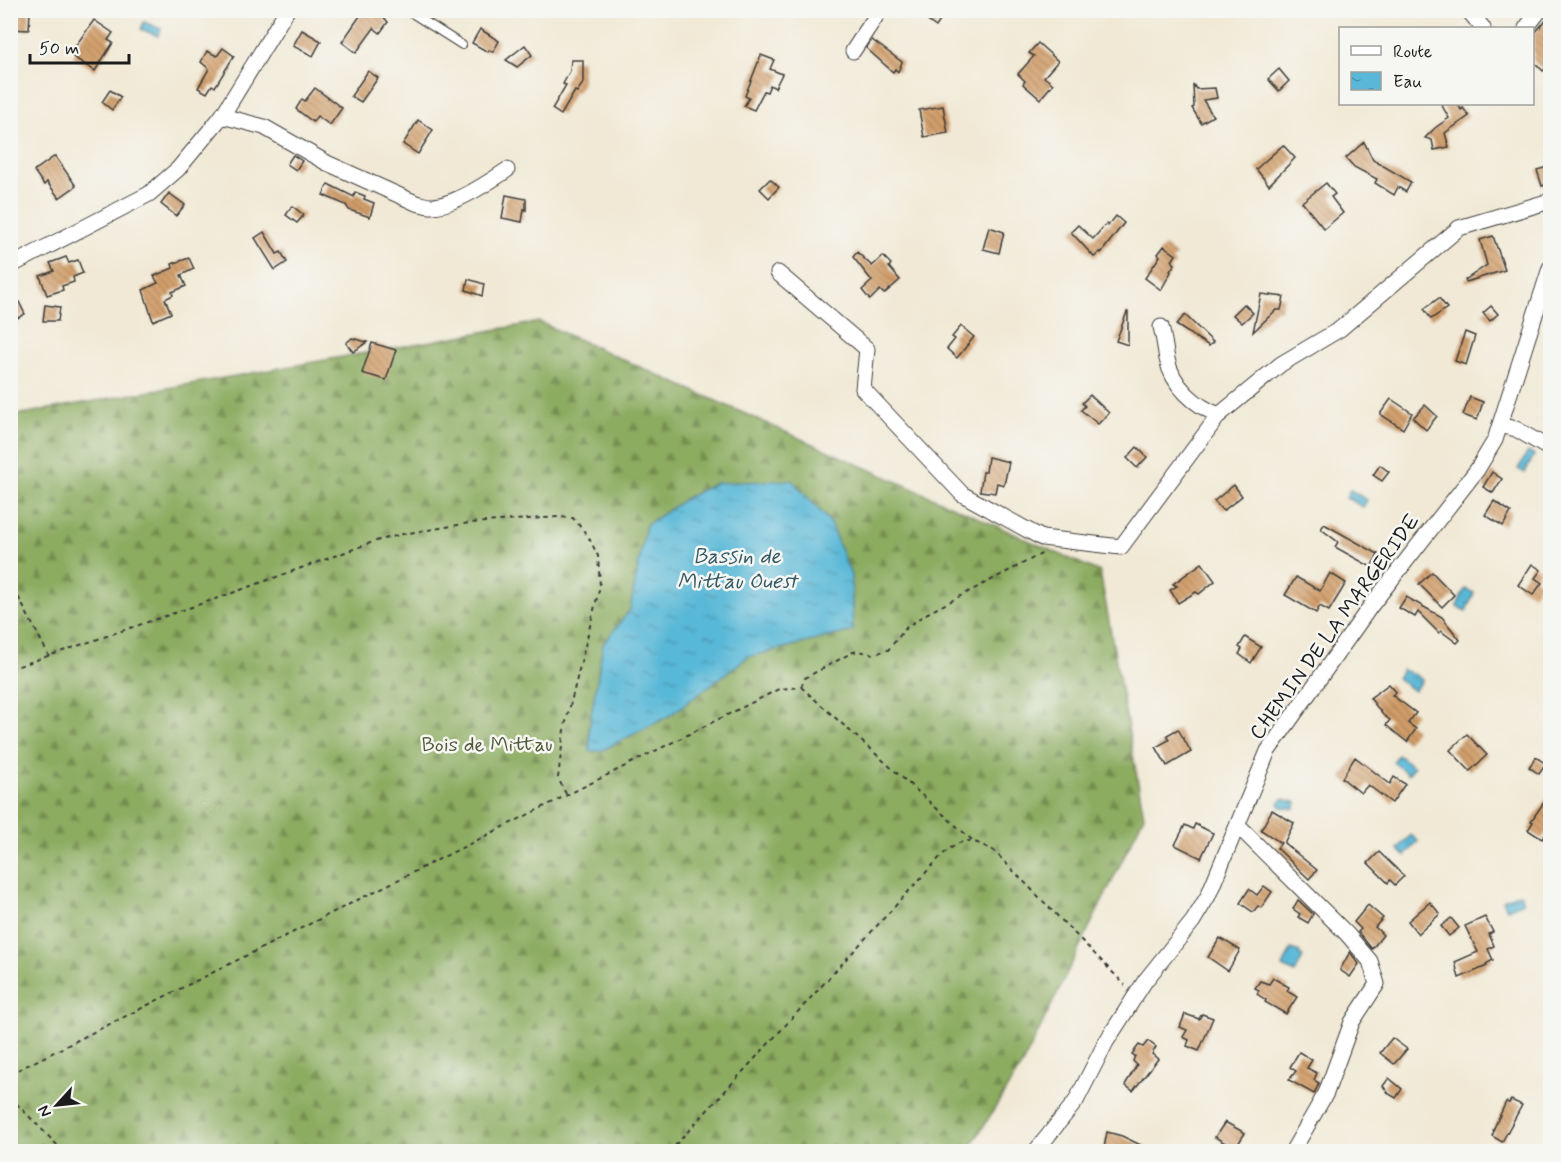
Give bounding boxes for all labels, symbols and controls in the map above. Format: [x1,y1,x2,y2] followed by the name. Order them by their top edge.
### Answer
[30,27,129,65] scale bar
[1339,27,1534,105] legend
[39,37,79,61] text: 50 m
[1393,40,1432,64] text: Route
[1393,70,1422,94] text: Eau
[1243,508,1427,746] street label: CHEMIN DE LA MARGERIDE
[677,543,800,596] water label: Bassin de Mittau Ouest
[421,731,553,759] park label: Bois de Mittau
[27,1075,87,1135] north arrow
[33,1102,57,1121] text: N

